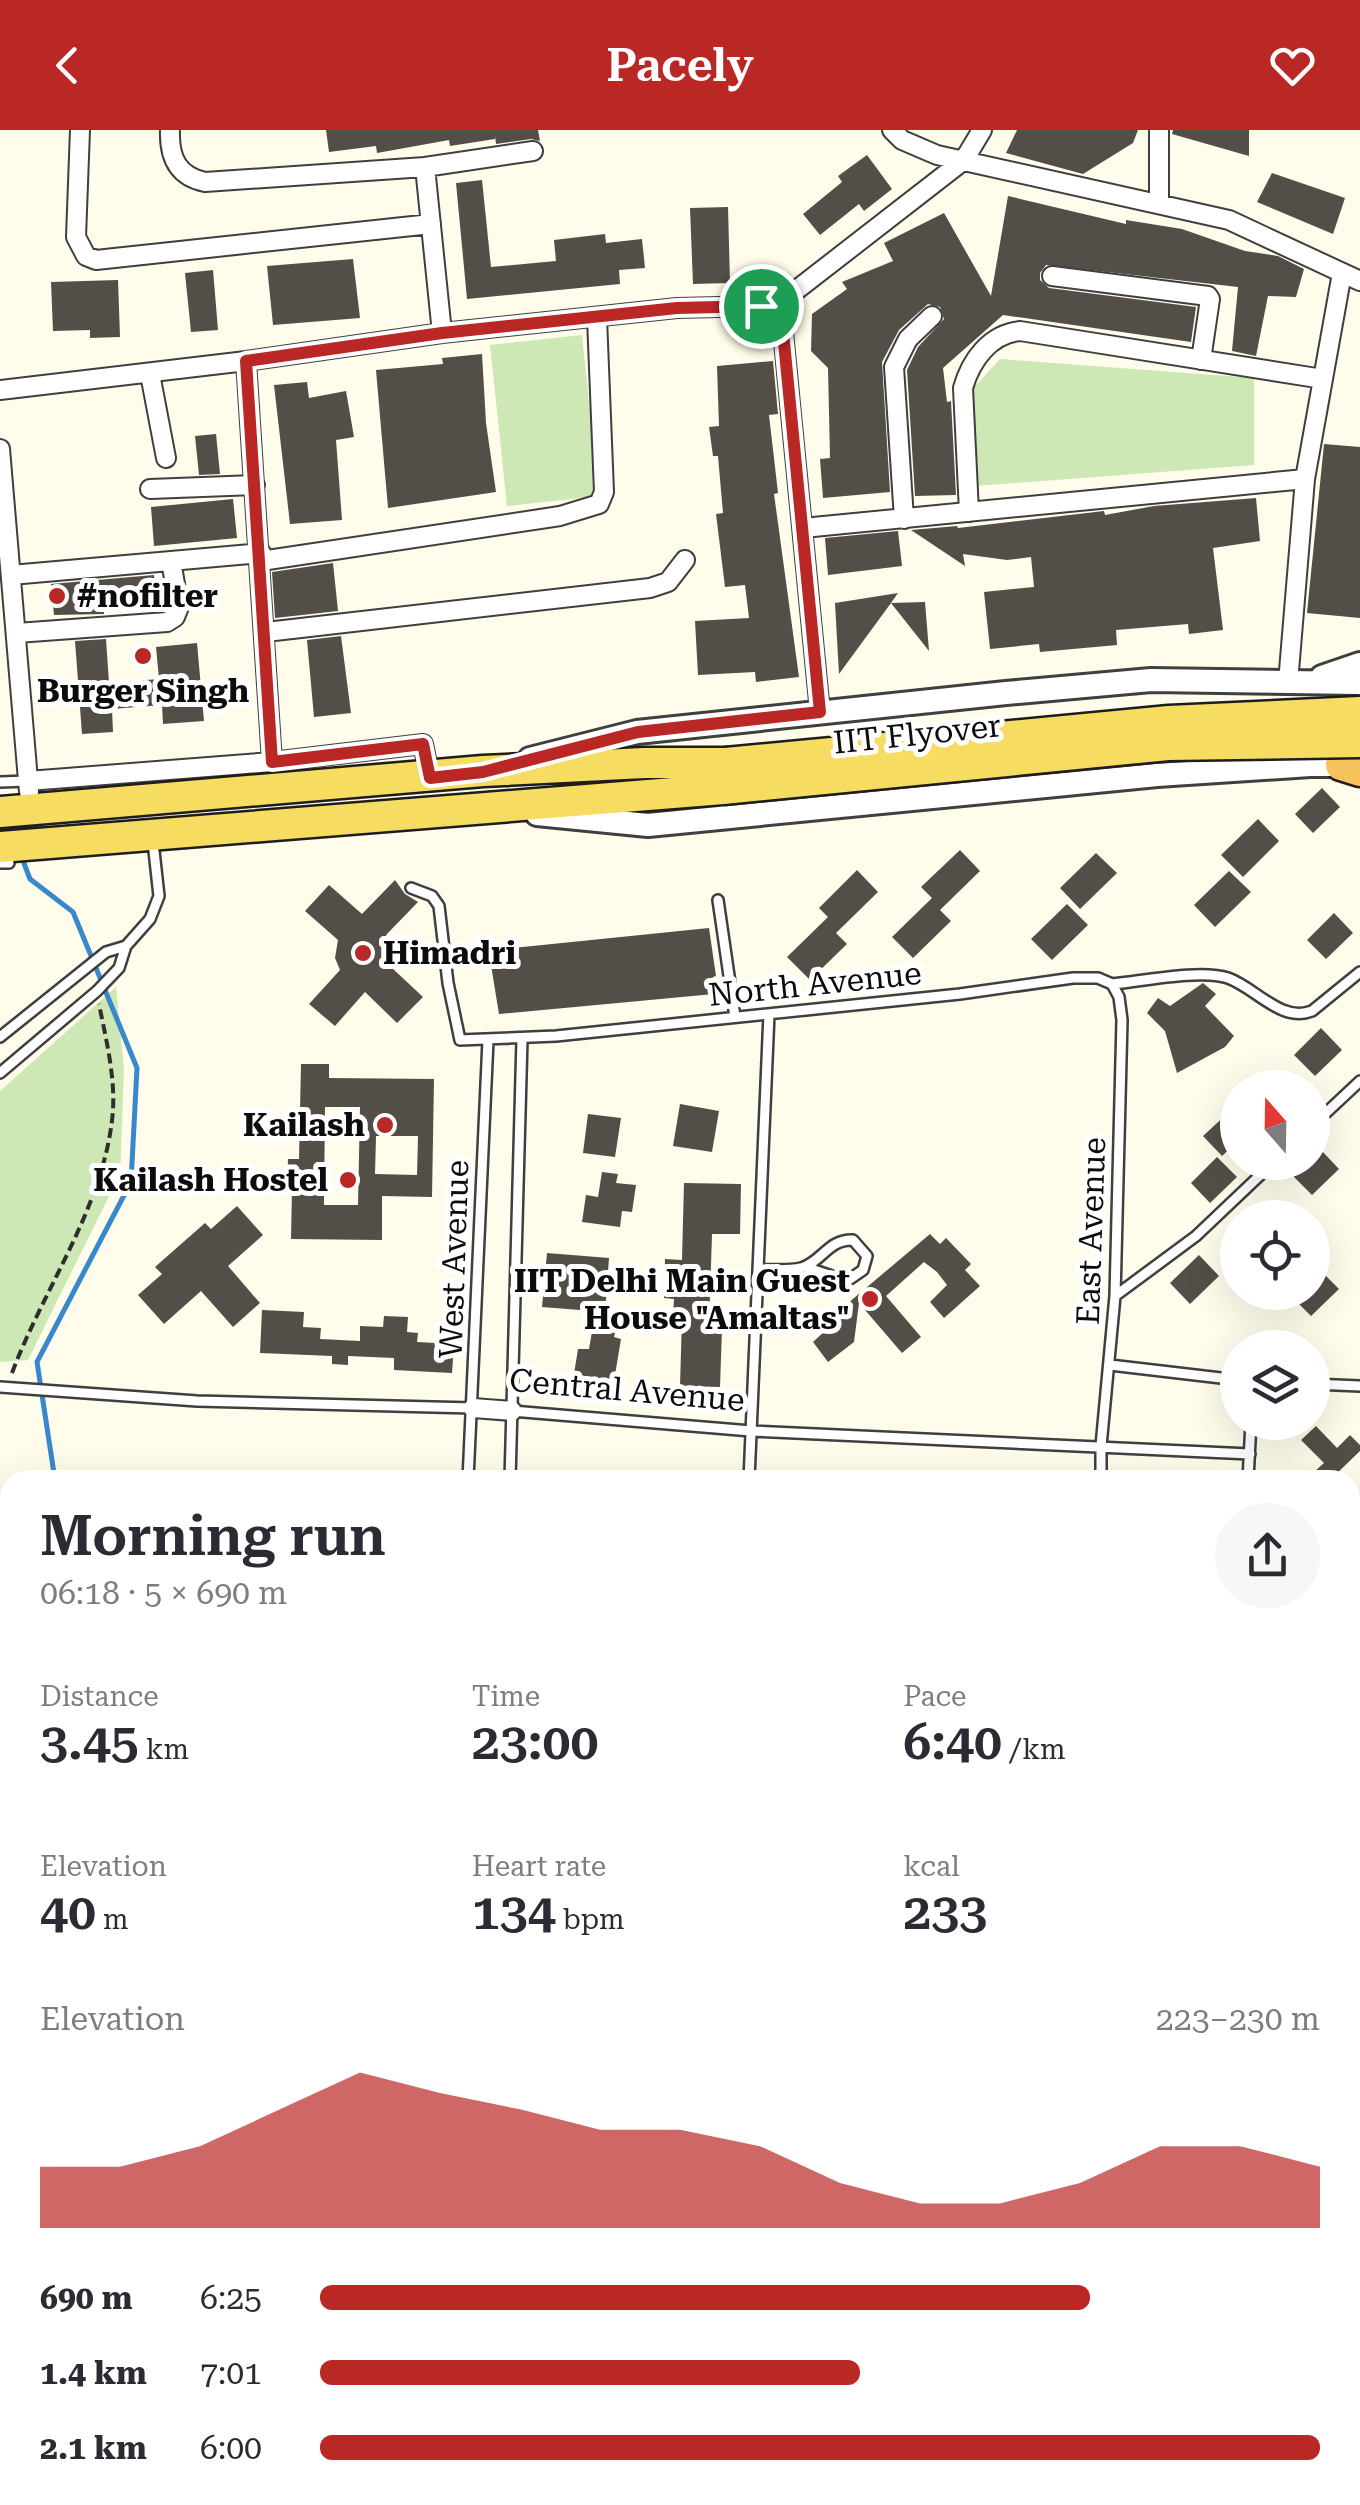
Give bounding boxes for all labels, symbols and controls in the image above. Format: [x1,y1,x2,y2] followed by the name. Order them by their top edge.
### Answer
[40,38,95,93] icon: back
[1265,38,1320,93] icon: heart
[606,39,754,92] text: Pacely
[719,264,804,349] pin
[734,279,789,334] icon: arrive
[77,577,218,615] place label: #nofilter
[46,585,68,607] marker: #nofilter
[132,645,154,667] marker: Burger Singh
[37,672,249,710] place label: Burger Singh
[831,706,1003,762] street label: IIT Flyover
[383,934,516,972] place label: Himadri
[352,942,374,964] marker: Himadri
[707,954,923,1014] street label: North Avenue
[1220,1070,1330,1180] north arrow
[1220,1070,1330,1440] map controls
[243,1106,365,1144] place label: Kailash
[374,1114,396,1136] marker: Kailash
[1069,1136,1113,1326] street label: East Avenue
[432,1159,476,1359] street label: West Avenue
[93,1161,328,1199] place label: Kailash Hostel
[337,1169,359,1191] marker: Kailash Hostel
[1220,1200,1330,1310] button: locate
[514,1262,850,1337] place label: IIT Delhi Main Guest House "Amaltas"
[859,1288,881,1310] marker: IIT Delhi Main Guest House "Amaltas"
[1220,1330,1330,1440] button: layers
[508,1361,746,1419] street label: Central Avenue
[1215,1503,1320,1608] button: share
[40,1504,386,1568] text: Morning run
[40,1574,287,1612] text: 06:18 · 5 × 690 m
[40,1680,159,1713] text: Distance
[472,1680,540,1713] text: Time
[903,1680,967,1713] text: Pace
[40,1713,139,1771] text: 3.45
[472,1713,598,1771] text: 23:00
[903,1713,1002,1771] text: 6:40
[139,1733,189,1766] text: km
[1002,1733,1066,1766] text: /km
[40,1850,167,1883] text: Elevation
[472,1850,606,1883] text: Heart rate
[903,1850,960,1883] text: kcal
[40,1883,96,1941] text: 40
[472,1883,556,1941] text: 134
[903,1883,987,1941] text: 233
[96,1903,129,1936] text: m
[556,1903,625,1936] text: bpm
[40,2000,185,2038] text: Elevation
[1156,2000,1320,2038] text: 223–230 m
[40,2279,133,2317] text: 690 m
[200,2279,262,2317] text: 6:25
[40,2354,147,2392] text: 1.4 km
[200,2354,262,2392] text: 7:01
[40,2429,147,2467] text: 2.1 km
[200,2429,262,2467] text: 6:00

